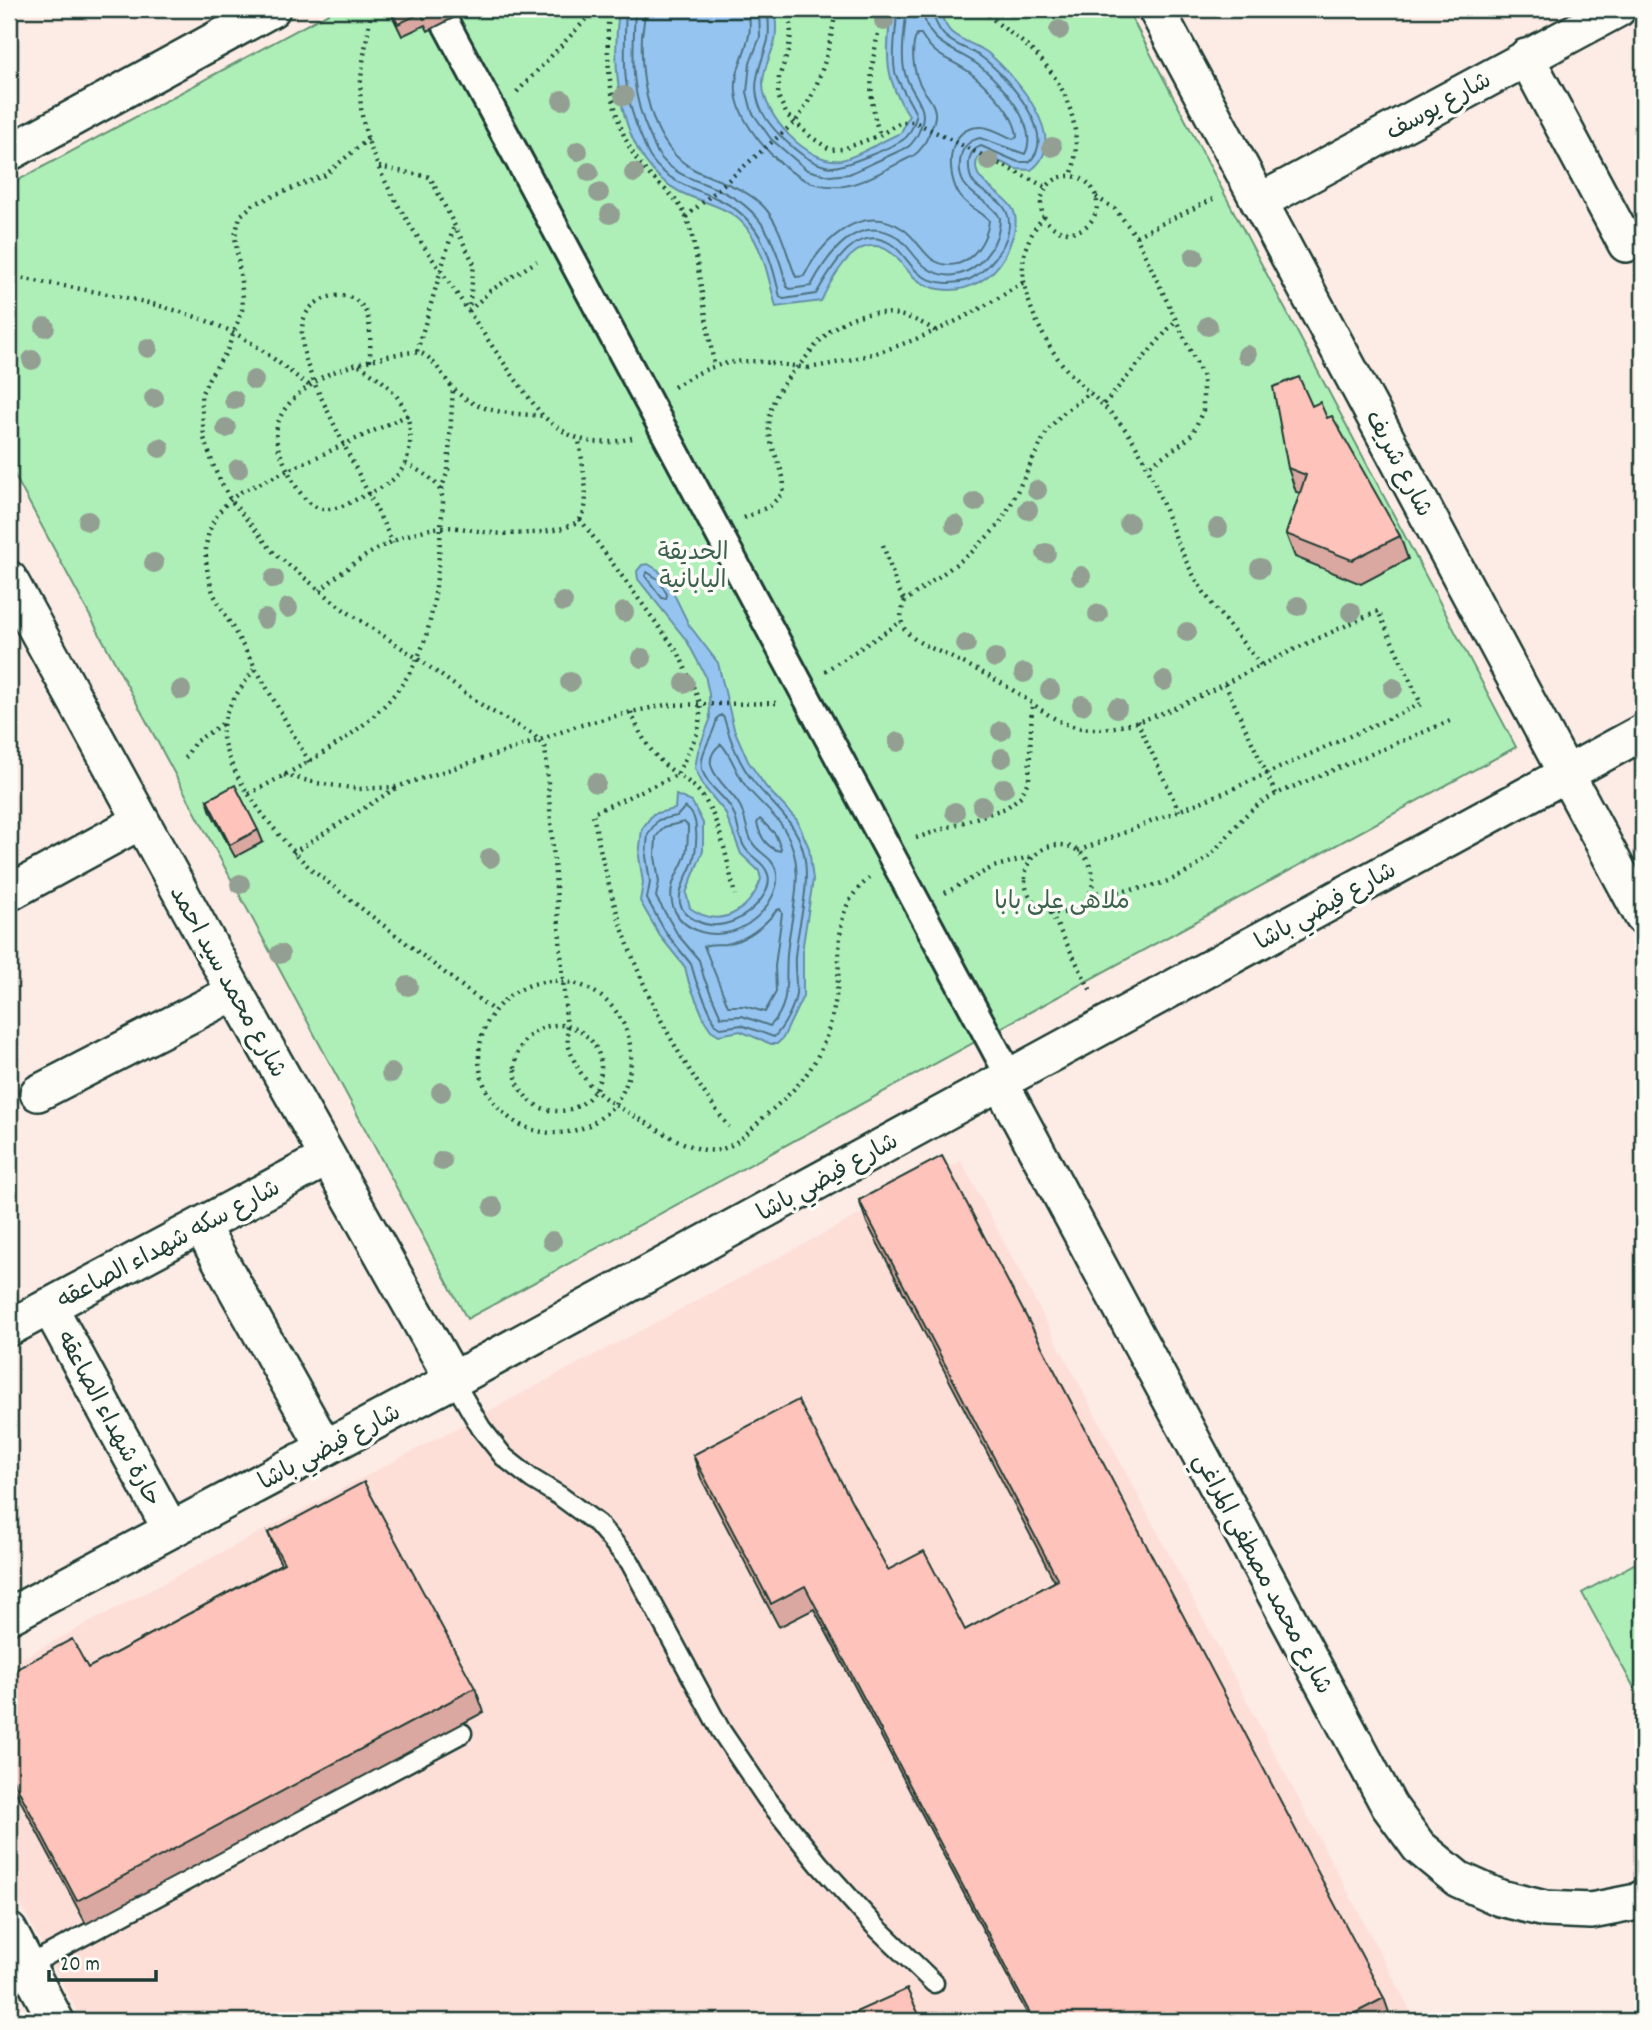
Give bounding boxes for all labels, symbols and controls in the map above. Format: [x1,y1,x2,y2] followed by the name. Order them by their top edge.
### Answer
[1381,65,1498,151] street label: شارع يوسف
[1355,405,1440,524] street label: شارع شريف
[658,537,728,599] park label: الحديقة اليابانية
[1250,855,1404,961] street label: شارع فيضي باشا
[159,880,293,1085] street label: شارع محمد سيد احمد
[994,886,1130,920] park label: ملاهى على بابا
[752,1126,906,1232] street label: شارع فيضي باشا
[52,1172,287,1319] street label: شارع سكه شهداء الصاعقه
[47,1325,168,1513] street label: حارة شهداء الصاعقه
[253,1397,408,1501] street label: شارع فيضي باشا
[1182,1448,1339,1702] street label: شارع محمد مصطفى المراغي
[49,1939,156,1983] scale bar
[60,1951,100,1981] text: 20 m

